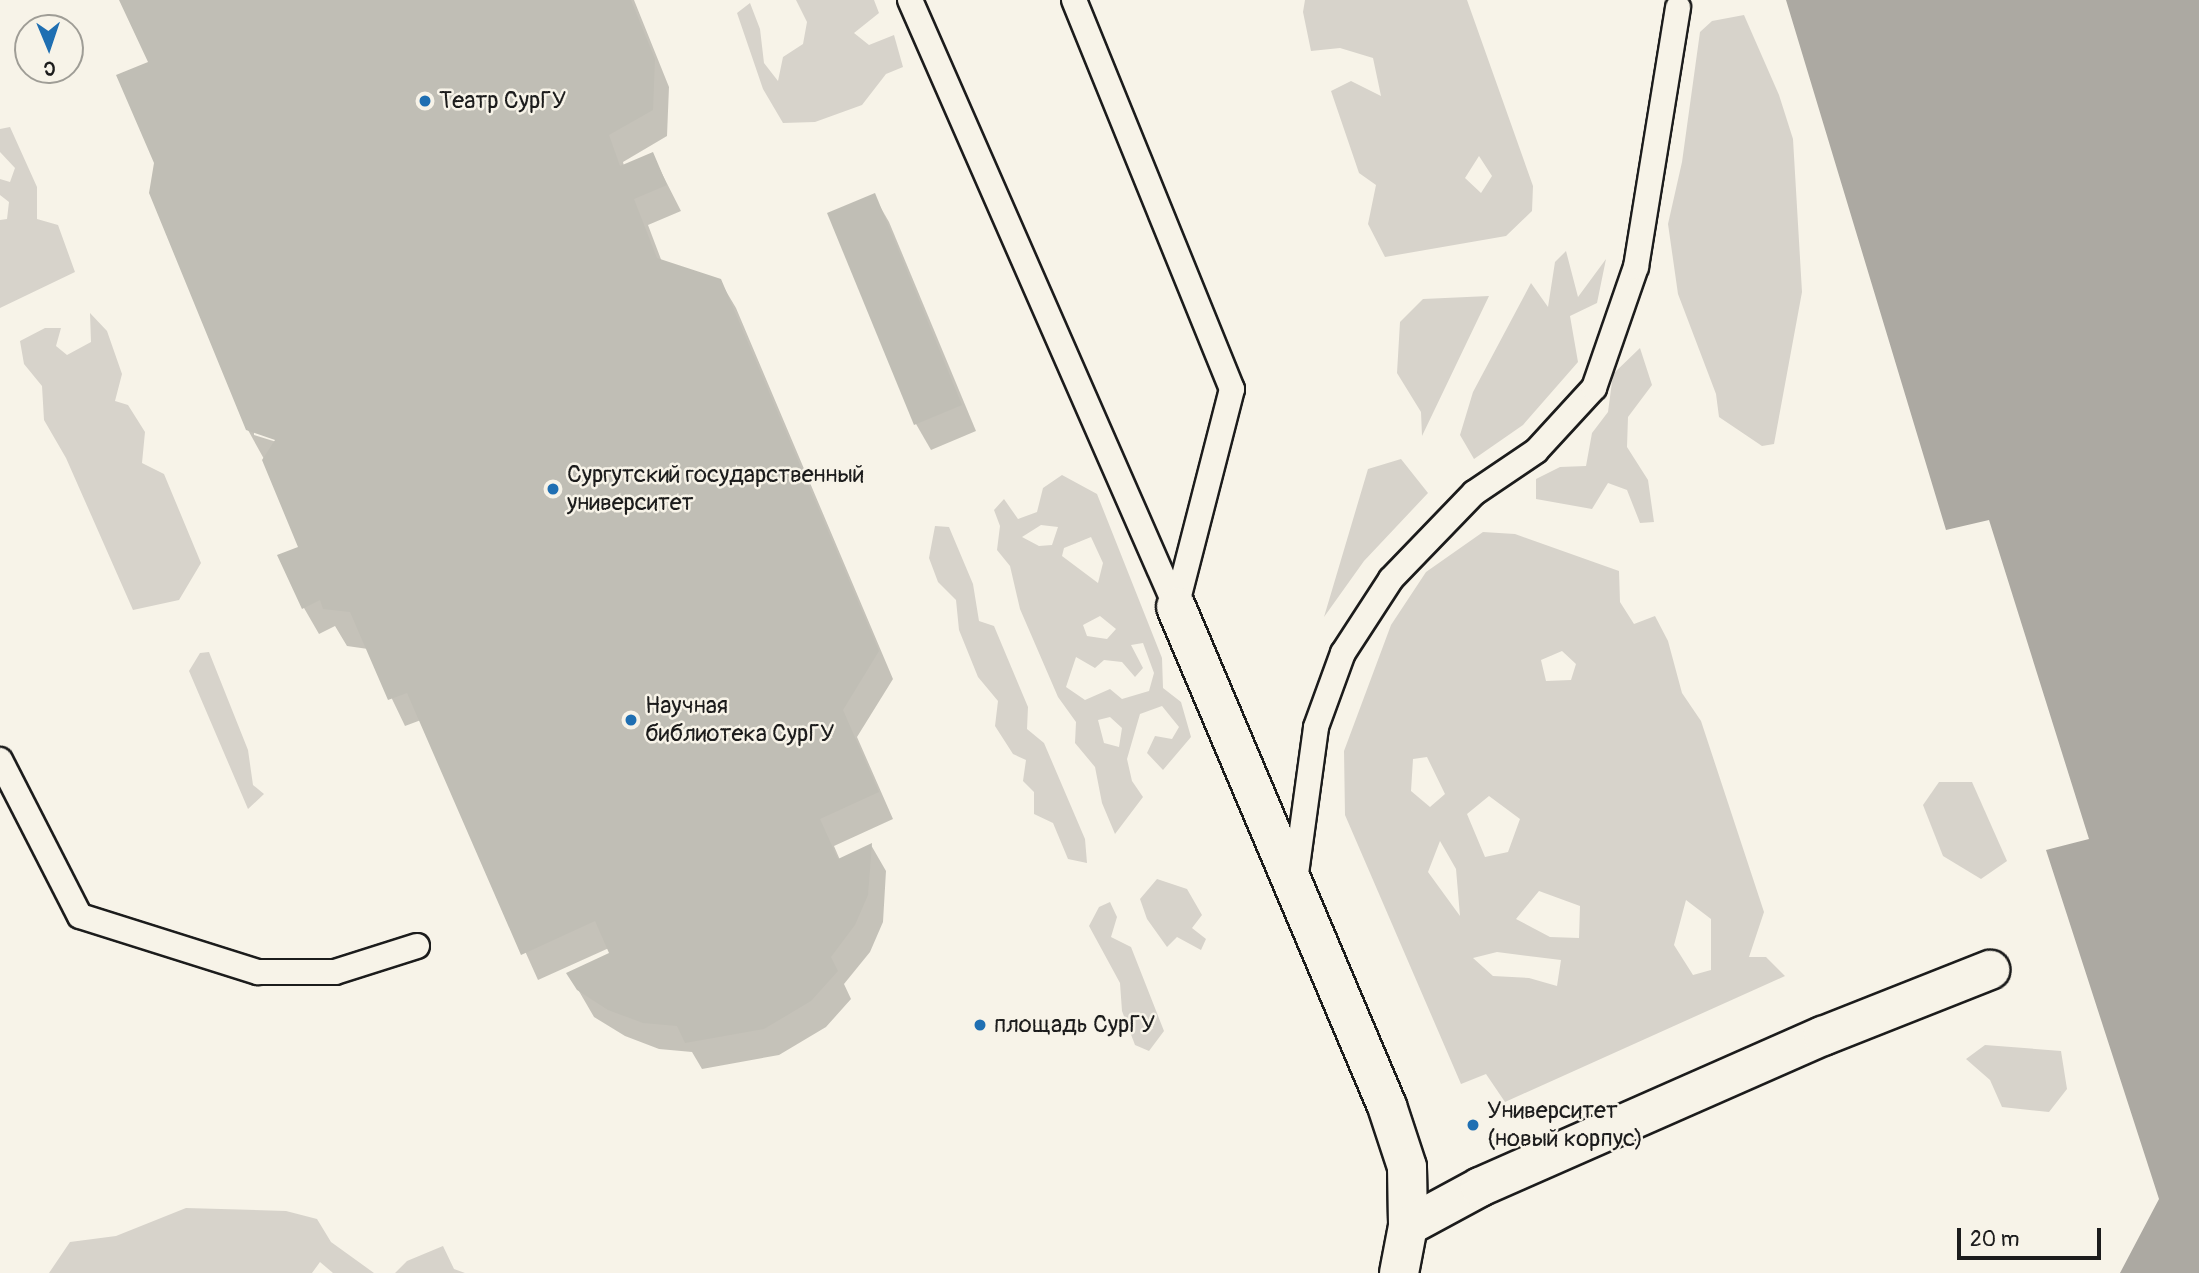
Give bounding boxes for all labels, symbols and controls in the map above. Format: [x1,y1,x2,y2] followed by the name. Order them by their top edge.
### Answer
[14,14,84,84] north arrow
[43,56,56,80] text: С
[439,87,566,115] place label: Театр СурГУ
[417,93,433,109] marker: Театр СурГУ
[567,461,865,517] place label: Сургутский государственный университет
[545,481,561,497] marker: Сургутский государственный университет
[645,692,834,748] place label: Научная библиотека СурГУ
[623,712,639,728] marker: Научная библиотека СурГУ
[994,1011,1155,1039] place label: площадь СурГУ
[972,1017,988,1033] marker: площадь СурГУ
[1487,1097,1643,1153] place label: Университет (новый корпус)
[1465,1117,1481,1133] marker: Университет (новый корпус)
[1961,1214,2104,1258] scale bar
[1970,1226,2019,1253] text: 20 m

